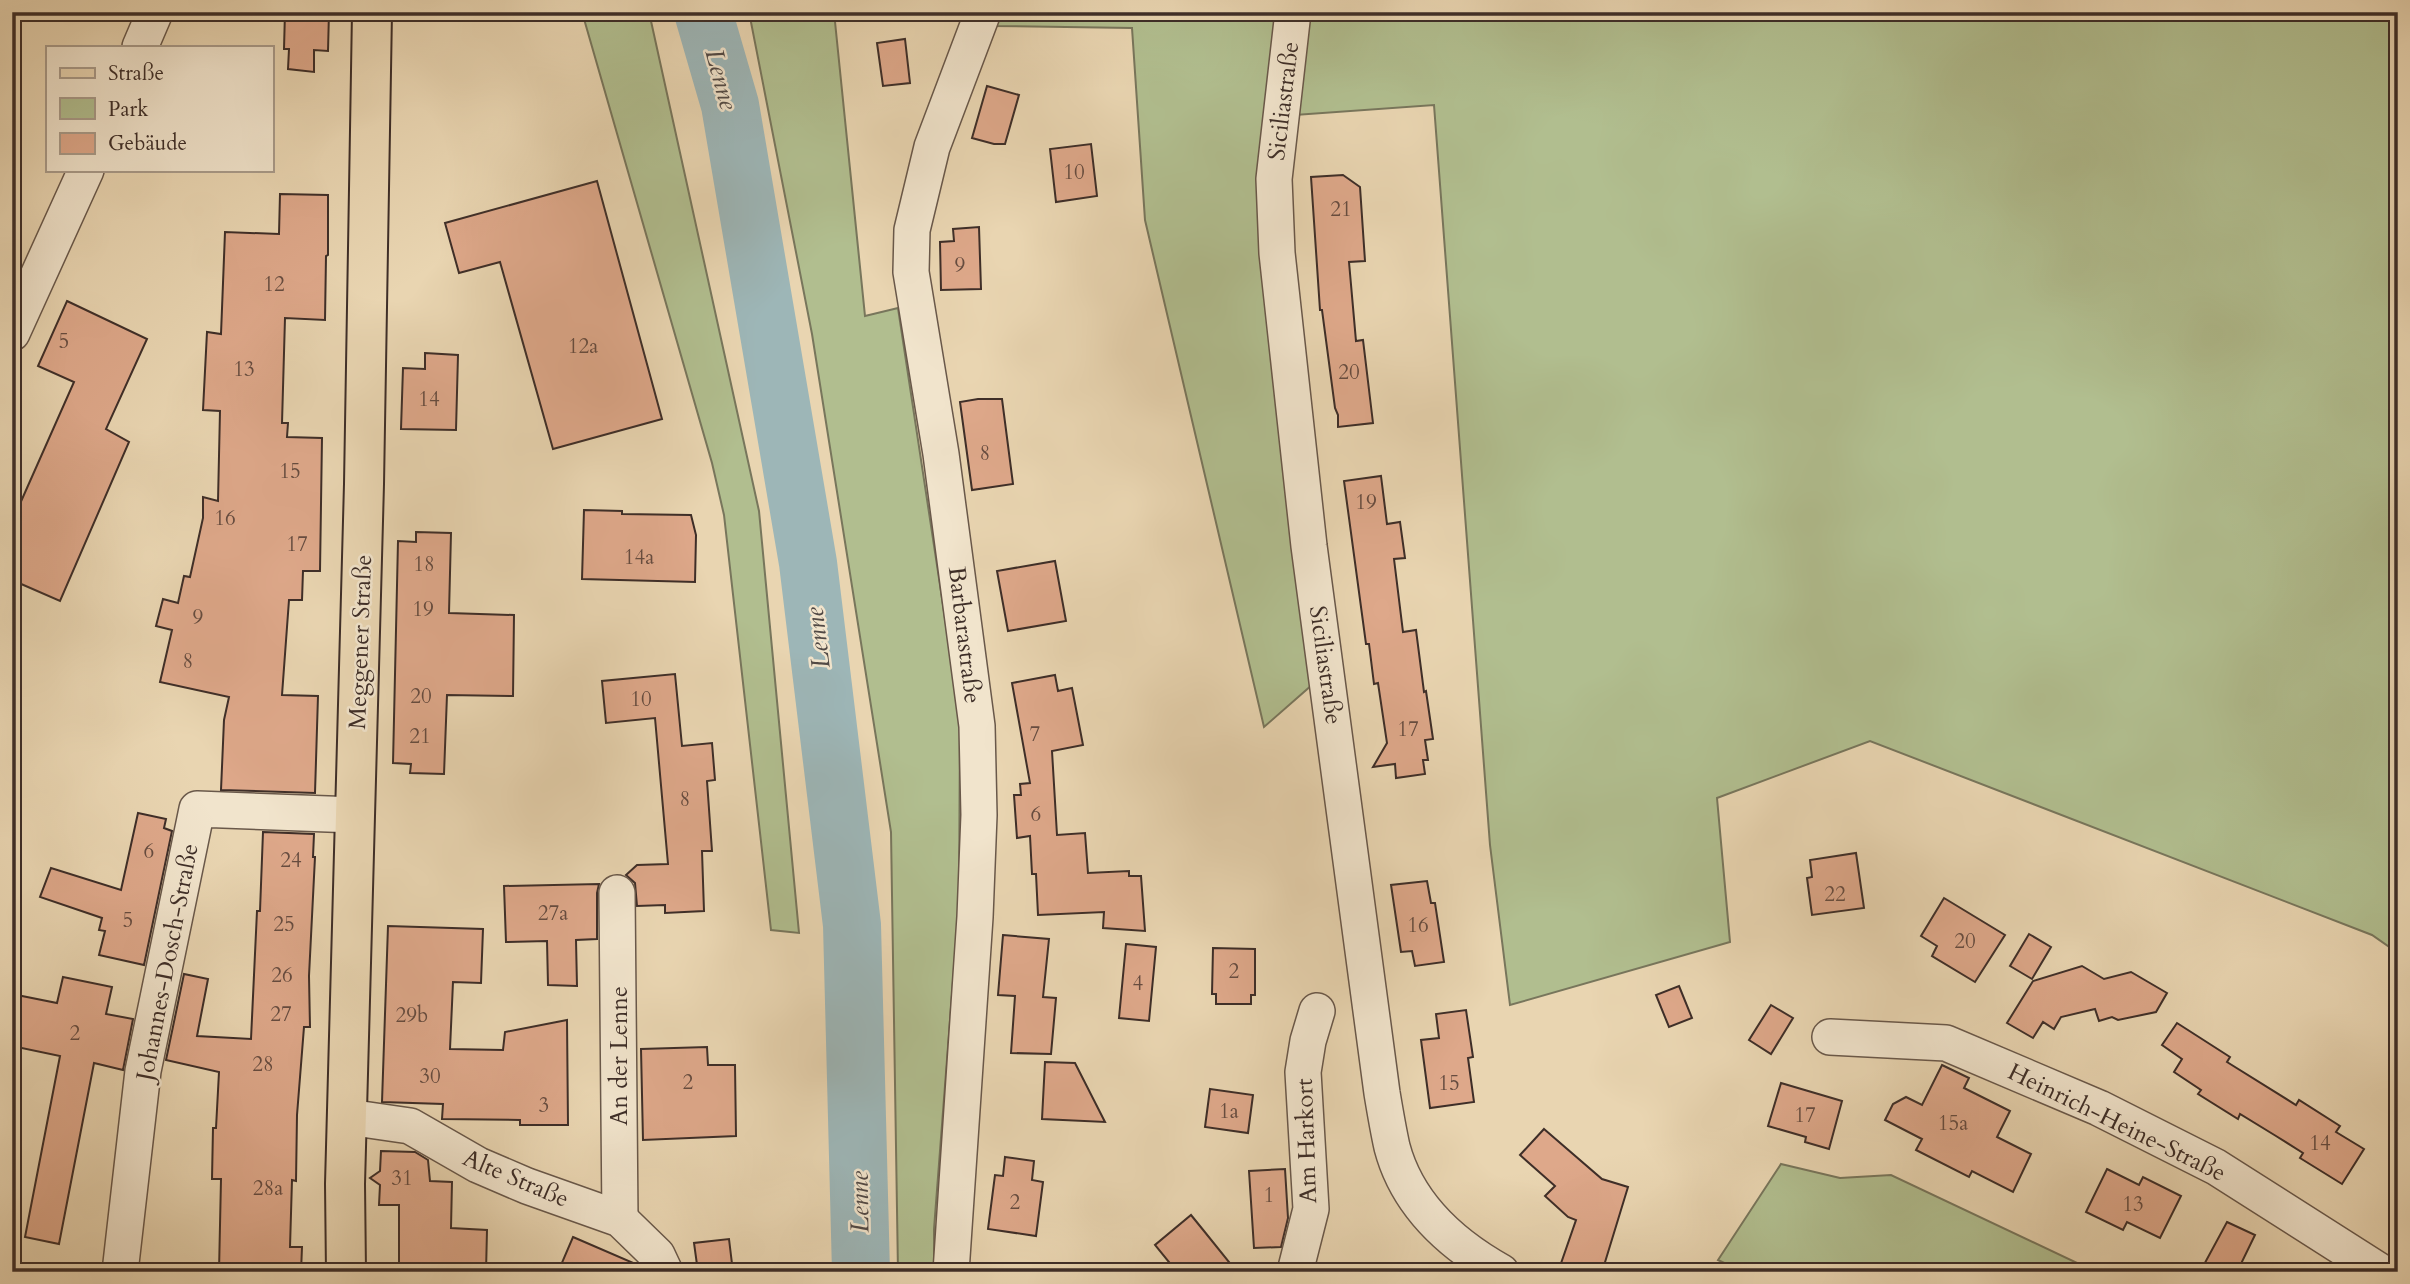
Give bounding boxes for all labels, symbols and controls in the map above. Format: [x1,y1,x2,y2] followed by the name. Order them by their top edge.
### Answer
[1260,40,1307,162] street label: Siciliastraße
[697,45,747,114] water label: Lenne
[46,46,273,172] legend
[108,59,164,88] text: Straße
[108,95,149,124] text: Park
[108,129,187,158] text: Gebäude
[1063,158,1085,187] house number: 10
[1330,195,1352,224] house number: 21
[955,251,966,280] house number: 9
[263,270,285,299] house number: 12
[59,327,69,356] house number: 5
[568,332,598,361] house number: 12a
[233,355,255,384] house number: 13
[1338,358,1360,387] house number: 20
[418,385,440,414] house number: 14
[980,439,990,468] house number: 8
[279,457,301,486] house number: 15
[1355,488,1377,517] house number: 19
[214,504,236,533] house number: 16
[286,530,308,559] house number: 17
[624,543,654,572] house number: 14a
[413,550,435,579] house number: 18
[341,554,380,730] street label: Meggener Straße
[940,565,989,705] street label: Barbarastraße
[412,595,434,624] house number: 19
[193,603,204,632] house number: 9
[796,604,839,671] water label: Lenne
[1301,604,1350,727] street label: Siciliastraße
[183,647,193,676] house number: 8
[410,682,432,711] house number: 20
[630,685,652,714] house number: 10
[1397,715,1419,744] house number: 17
[1030,720,1041,749] house number: 7
[409,722,431,751] house number: 21
[680,785,690,814] house number: 8
[1031,800,1041,829] house number: 6
[144,837,154,866] house number: 6
[128,841,207,1086] street label: Johannes-Dosch-Straße
[280,846,302,875] house number: 24
[1824,880,1846,909] house number: 22
[538,899,568,928] house number: 27a
[123,906,133,935] house number: 5
[273,910,295,939] house number: 25
[1407,911,1429,940] house number: 16
[1954,927,1976,956] house number: 20
[1229,957,1240,986] house number: 2
[271,961,293,990] house number: 26
[1133,969,1144,998] house number: 4
[603,986,636,1126] street label: An der Lenne
[270,1000,292,1029] house number: 27
[396,1001,428,1030] house number: 29b
[70,1019,81,1048] house number: 2
[252,1050,274,1079] house number: 28
[2002,1055,2231,1190] street label: Heinrich-Heine-Straße
[419,1062,441,1091] house number: 30
[683,1068,694,1097] house number: 2
[1438,1069,1460,1098] house number: 15
[1288,1077,1325,1204] street label: Am Harkort
[539,1091,549,1120] house number: 3
[1219,1097,1239,1126] house number: 1a
[1794,1101,1816,1130] house number: 17
[1938,1109,1968,1138] house number: 15a
[2309,1129,2331,1158] house number: 14
[458,1141,574,1216] street label: Alte Straße
[391,1164,413,1193] house number: 31
[841,1170,878,1233] water label: Lenne
[253,1174,283,1203] house number: 28a
[1264,1181,1274,1210] house number: 1
[1010,1188,1021,1217] house number: 2
[2122,1190,2144,1219] house number: 13

